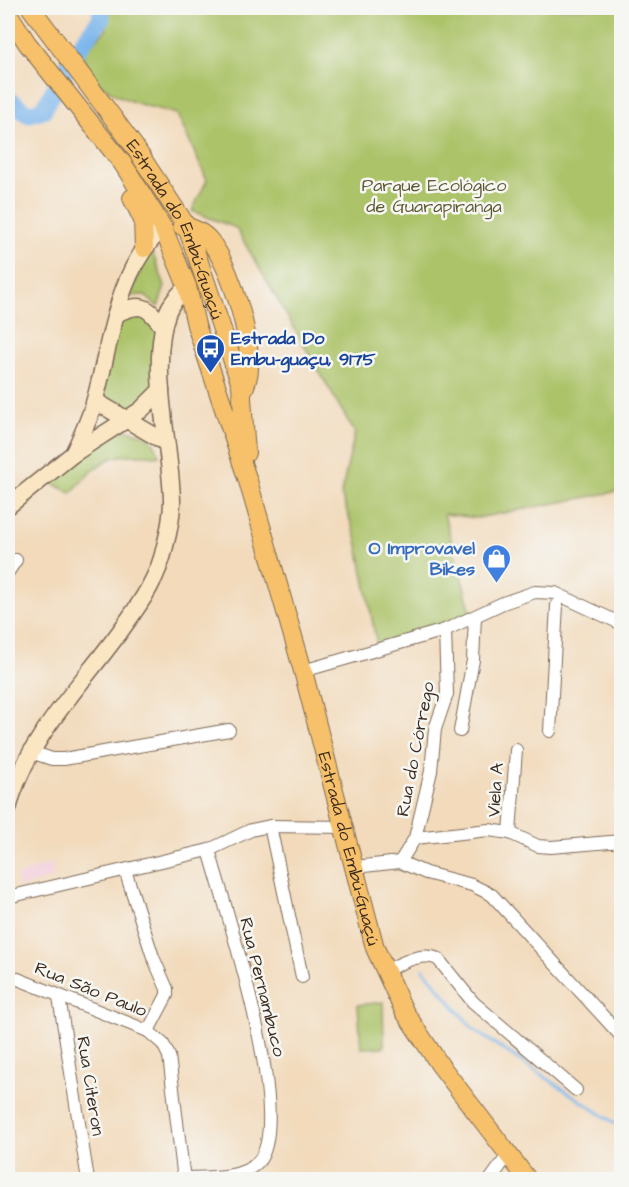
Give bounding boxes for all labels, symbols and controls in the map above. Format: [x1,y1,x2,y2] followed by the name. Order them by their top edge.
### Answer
[120,134,230,323] street label: Estrada do Embú-Guaçú
[362,173,506,220] park label: Parque Ecológico de Guarapiranga
[231,326,376,373] place label: Estrada Do Embu-guaçu, 9175
[194,332,226,374] bus stop icon: Estrada Do Embu-guaçu, 9175
[369,536,475,582] place label: O Improvavel Bikes
[480,542,512,584] shop icon: O Improvavel Bikes
[390,680,442,819] street label: Rua do Córrego
[312,749,386,948] street label: Estrada do Embú-Guaçú
[481,762,510,818] street label: Viela A
[233,915,292,1059] street label: Rua Pernambuco
[31,956,151,1023] street label: Rua São Paulo
[70,1035,111,1137] street label: Rua Citeron

